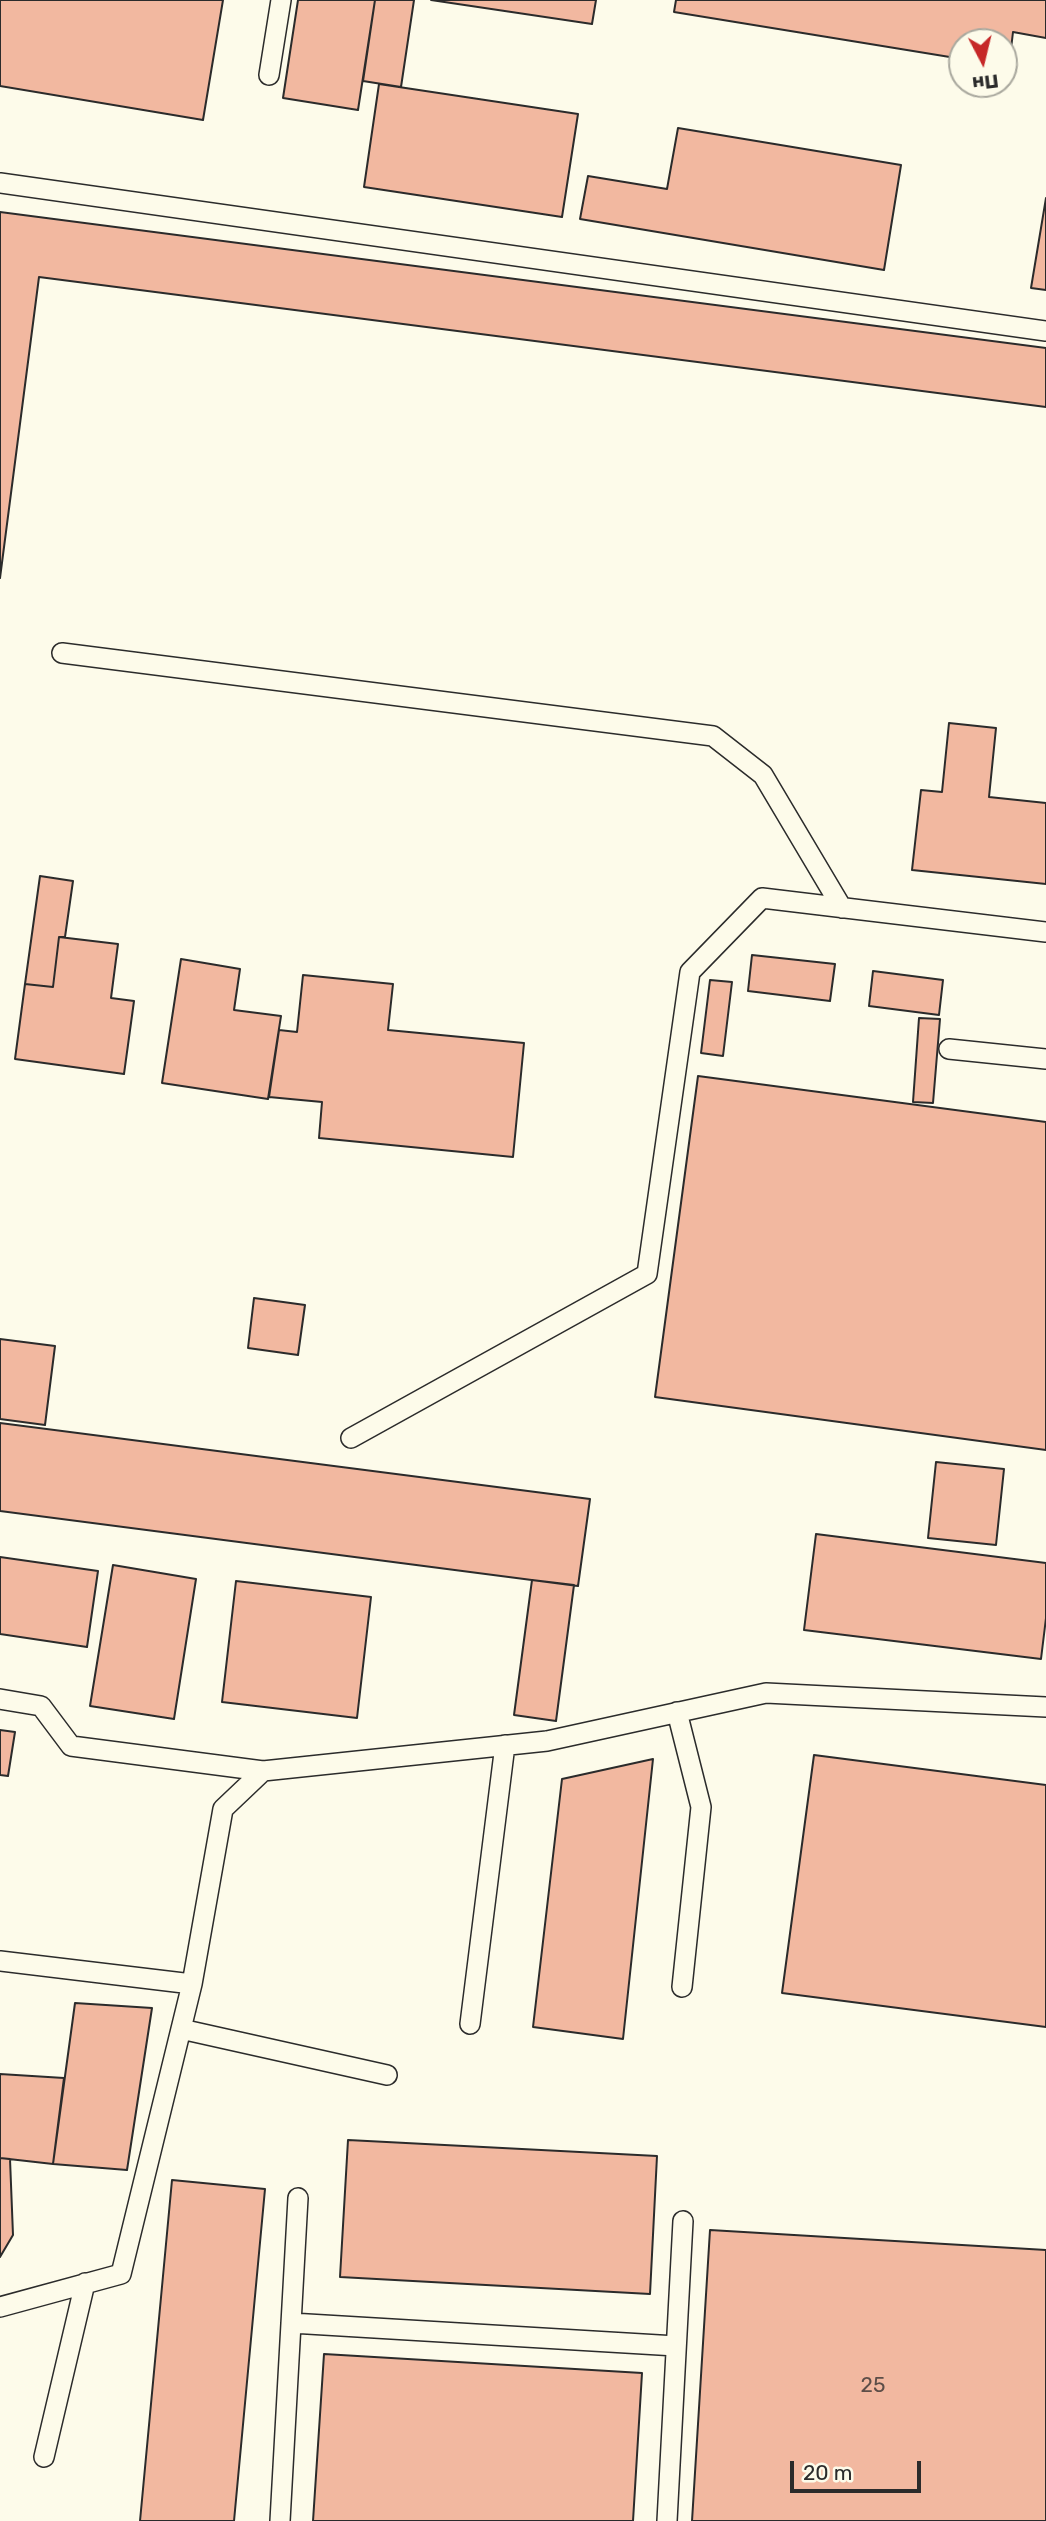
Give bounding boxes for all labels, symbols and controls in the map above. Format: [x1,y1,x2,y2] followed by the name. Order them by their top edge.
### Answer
[948,28,1018,98] north arrow
[971,69,1000,95] text: Пн
[861,2373,885,2399] house number: 25
[794,2448,925,2492] scale bar
[803,2460,852,2485] text: 20 m

